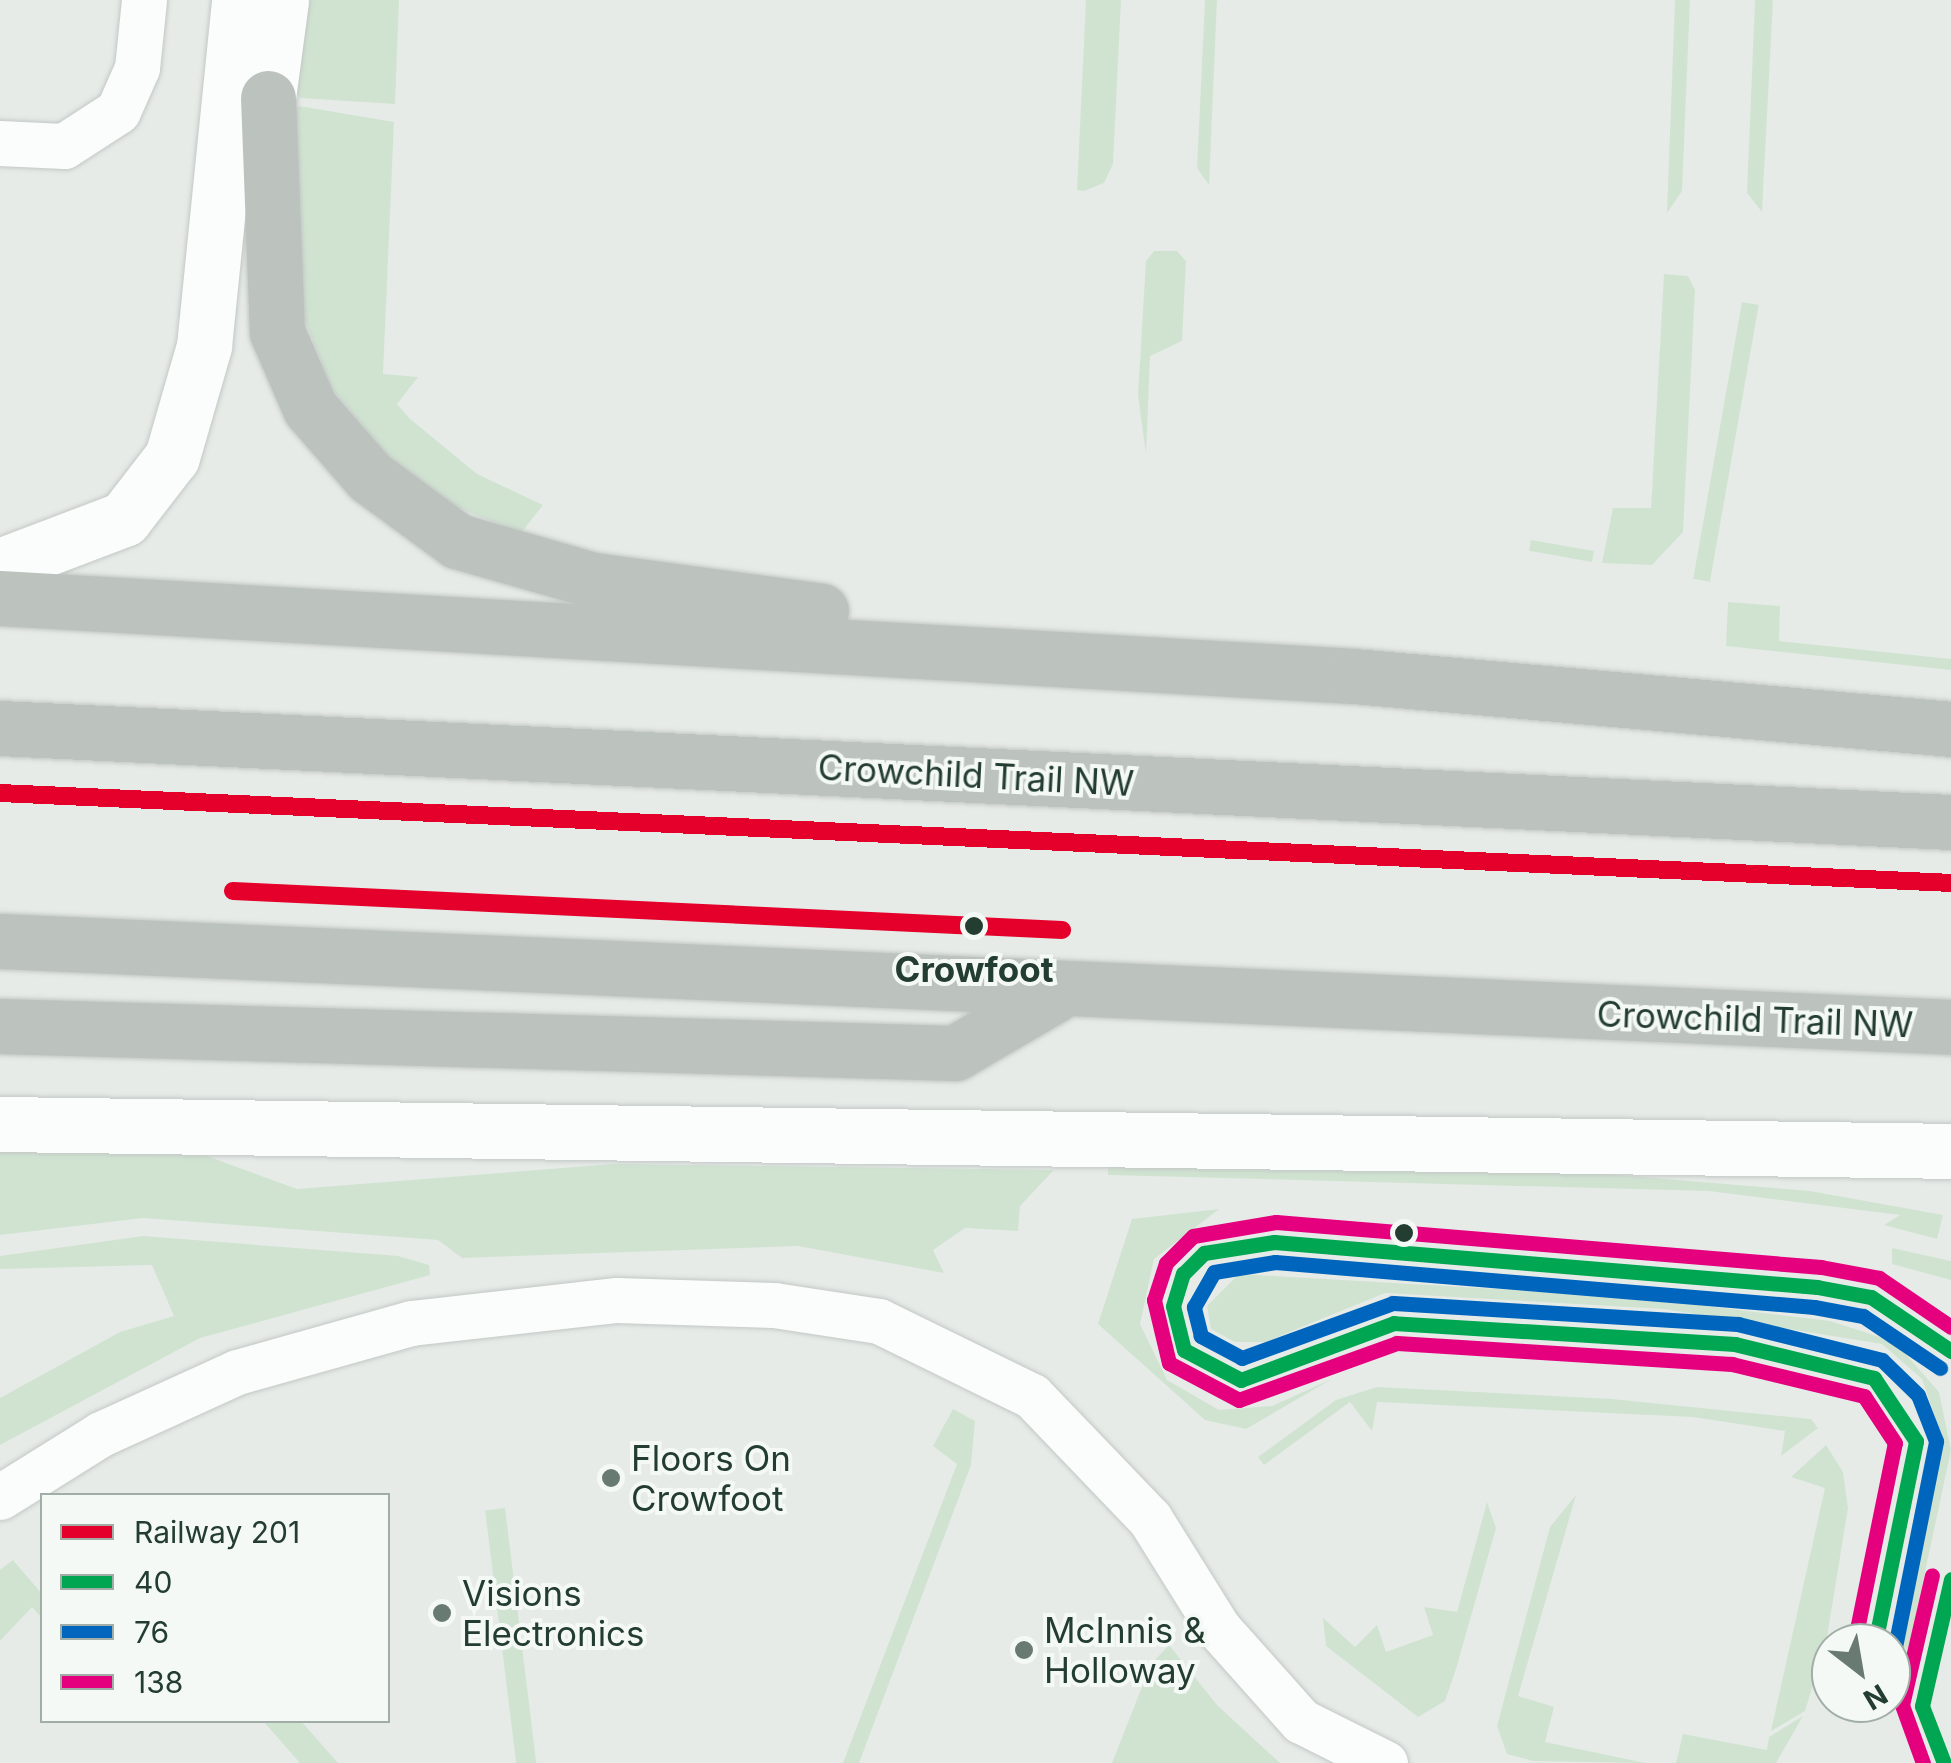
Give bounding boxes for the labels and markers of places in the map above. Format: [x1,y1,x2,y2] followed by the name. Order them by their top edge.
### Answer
[957,909,991,943] marker: Crowfoot
[895,948,1053,990] place label: Crowfoot
[1394,1223,1414,1243] unlabelled marker
[631,1437,791,1519] place label: Floors On Crowfoot
[600,1467,622,1489] marker: Floors On Crowfoot
[462,1572,645,1654] place label: Visions Electronics
[431,1602,453,1624] marker: Visions Electronics
[1044,1609,1206,1691] place label: McInnis & Holloway
[1013,1639,1035,1661] marker: McInnis & Holloway

